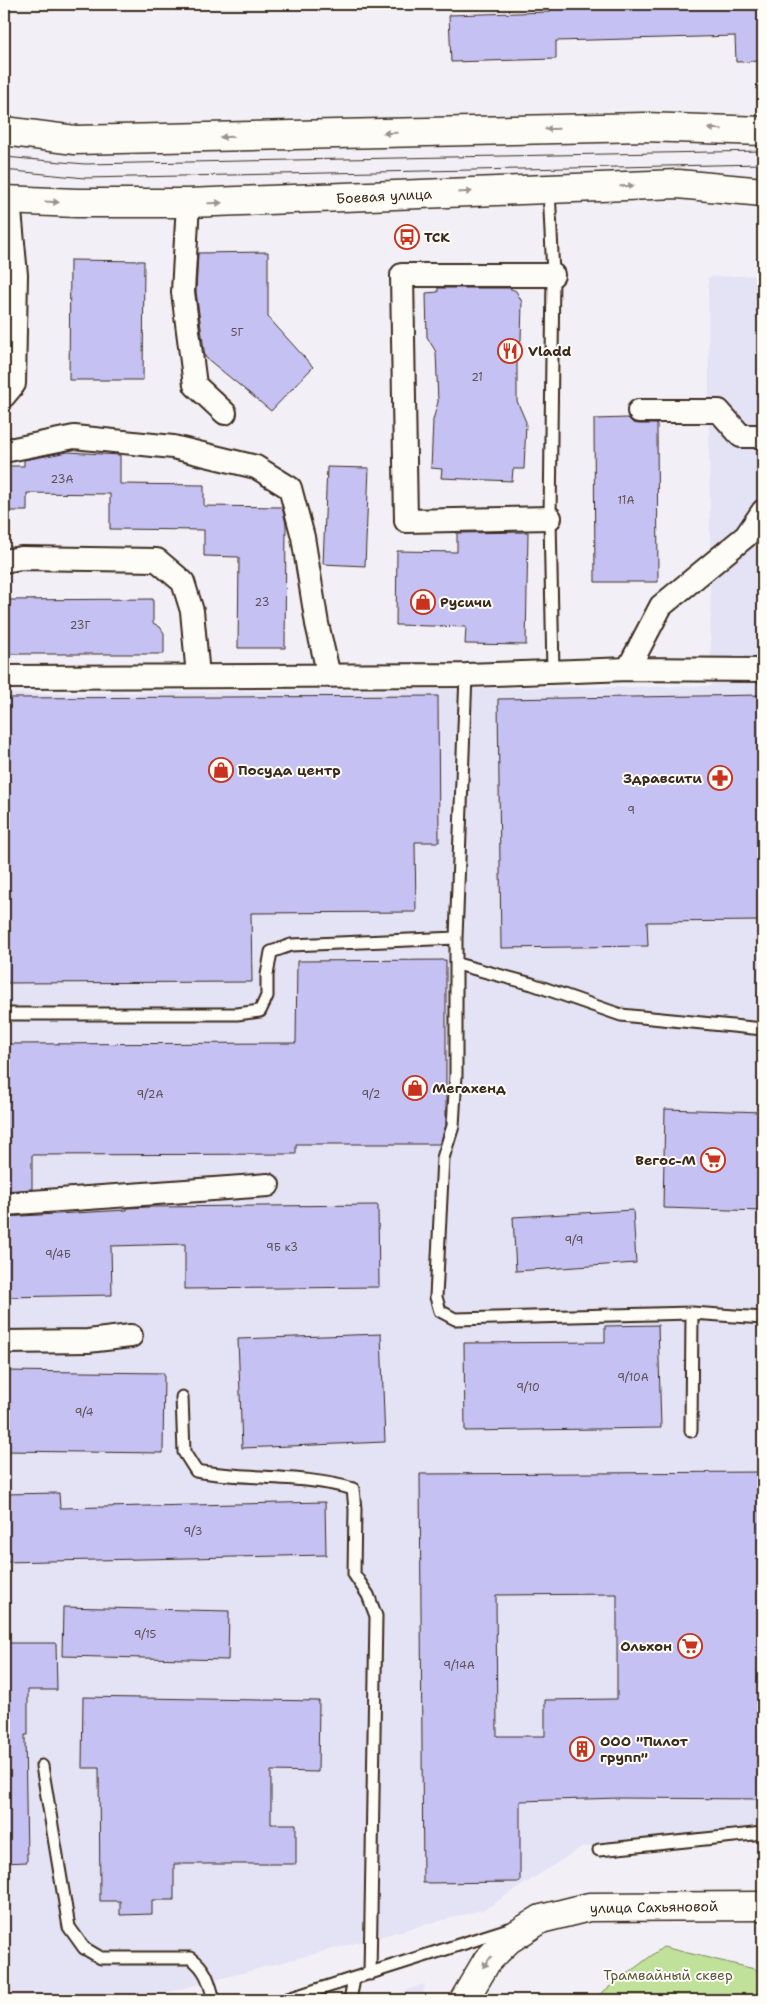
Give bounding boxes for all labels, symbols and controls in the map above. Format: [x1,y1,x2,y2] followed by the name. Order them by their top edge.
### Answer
[706,125,722,133] one-way arrow
[544,126,560,134] one-way arrow
[381,129,397,137] one-way arrow
[219,133,235,141] one-way arrow
[619,181,635,189] one-way arrow
[336,184,433,208] street label: Боевая улица
[457,188,473,196] one-way arrow
[207,198,223,206] one-way arrow
[45,199,61,207] one-way arrow
[394,224,420,250] bus stop icon: ТСК
[424,228,450,246] place label: ТСК
[231,325,243,340] house number: 5Г
[497,338,523,364] restaurant icon: Vladd
[528,342,572,360] place label: Vladd
[471,370,483,385] house number: 21
[51,472,73,487] house number: 23А
[618,493,634,508] house number: 11А
[410,589,436,615] shop icon: Русичи
[440,593,492,611] place label: Русичи
[255,595,269,610] house number: 23
[70,618,90,633] house number: 23Г
[208,757,234,783] shop icon: Посуда центр
[238,761,341,779] place label: Посуда центр
[707,765,733,791] pharmacy icon: Здравсити
[624,769,702,787] place label: Здравсити
[627,803,635,818] house number: 9
[402,1075,428,1101] shop icon: Мегахенд
[432,1079,506,1097] place label: Мегахенд
[136,1087,164,1102] house number: 9/2А
[361,1087,381,1102] house number: 9/2
[700,1147,726,1173] supermarket icon: Вегос-М
[635,1151,696,1169] place label: Вегос-М
[564,1233,584,1248] house number: 9/9
[266,1240,298,1255] house number: 9Б к3
[45,1247,71,1262] house number: 9/4Б
[617,1370,649,1385] house number: 9/10А
[516,1380,540,1395] house number: 9/10
[75,1405,94,1420] house number: 9/4
[183,1524,203,1539] house number: 9/3
[134,1627,157,1642] house number: 9/15
[677,1633,703,1659] supermarket icon: Ольхон
[620,1637,672,1655] place label: Ольхон
[443,1658,475,1673] house number: 9/14А
[600,1732,688,1766] place label: ООО "Пилот групп"
[569,1736,595,1762] building icon: ООО "Пилот групп"
[590,1897,718,1917] street label: улица Сахьяновой
[482,1955,492,1969] one-way arrow
[603,1966,733,1984] park label: Трамвайный сквер

